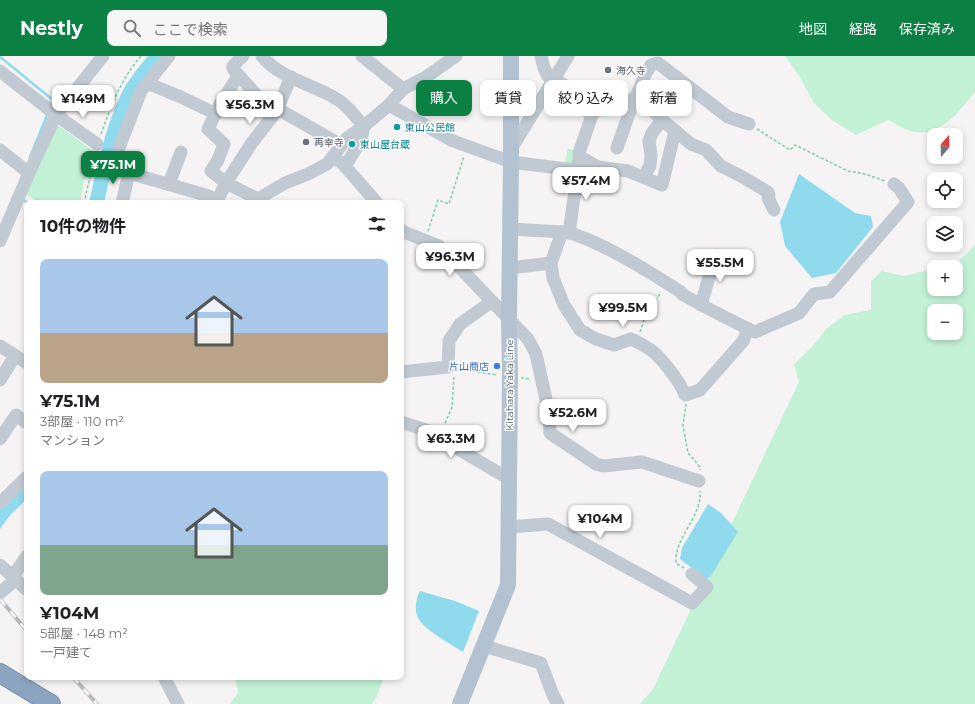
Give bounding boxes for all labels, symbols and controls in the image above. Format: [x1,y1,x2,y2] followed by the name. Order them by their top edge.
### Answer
[107,10,387,46] search box
[20,17,83,40] text: Nestly
[121,17,143,39] icon: search
[153,20,228,39] text: ここで検索
[799,20,827,38] text: 地図
[849,20,877,38] text: 経路
[899,20,955,38] text: 保存済み
[616,64,646,77] place label: 海久寺
[603,65,613,75] marker: 海久寺
[416,80,472,116] chip: 購入
[480,80,536,116] chip: 賃貸
[544,80,628,116] chip: 絞り込み
[636,80,692,116] chip: 新着
[55,85,111,119] pin: ¥149M
[61,90,105,106] text: ¥149M
[217,91,283,125] pin: ¥56.3M
[225,96,275,112] text: ¥56.3M
[405,121,455,134] place label: 東山公民館
[392,122,402,132] marker: 東山公民館
[927,128,963,164] north arrow
[927,128,963,340] map controls
[314,136,344,149] place label: 再幸寺
[301,137,311,147] marker: 再幸寺
[360,138,410,151] place label: 東山屋台蔵
[347,139,357,149] marker: 東山屋台蔵
[80,151,146,185] pin: ¥75.1M
[90,156,136,172] text: ¥75.1M
[553,167,619,201] pin: ¥57.4M
[561,172,611,188] text: ¥57.4M
[927,172,963,208] button: locate
[366,213,388,235] icon: filters
[40,216,126,236] text: 10件の物件
[927,216,963,252] button: layers
[417,243,483,277] pin: ¥96.3M
[425,248,475,264] text: ¥96.3M
[687,249,753,283] pin: ¥55.5M
[696,254,744,270] text: ¥55.5M
[927,260,963,296] button: +
[178,285,250,357] icon: home
[590,294,656,328] pin: ¥99.5M
[598,299,648,315] text: ¥99.5M
[927,304,963,340] button: −
[503,339,516,431] street label: Kitahara Yaka Line
[449,360,489,373] place label: 片山商店
[492,361,502,371] marker: 片山商店
[40,391,100,411] text: ¥75.1M
[540,399,606,433] pin: ¥52.6M
[549,404,597,420] text: ¥52.6M
[40,413,124,429] text: 3部屋 · 110 m²
[418,425,484,459] pin: ¥63.3M
[426,430,476,446] text: ¥63.3M
[40,432,105,448] text: マンション
[178,497,250,569] icon: home
[572,505,628,539] pin: ¥104M
[577,510,623,526] text: ¥104M
[40,603,99,623] text: ¥104M
[40,625,128,641] text: 5部屋 · 148 m²
[40,644,92,660] text: 一戸建て

